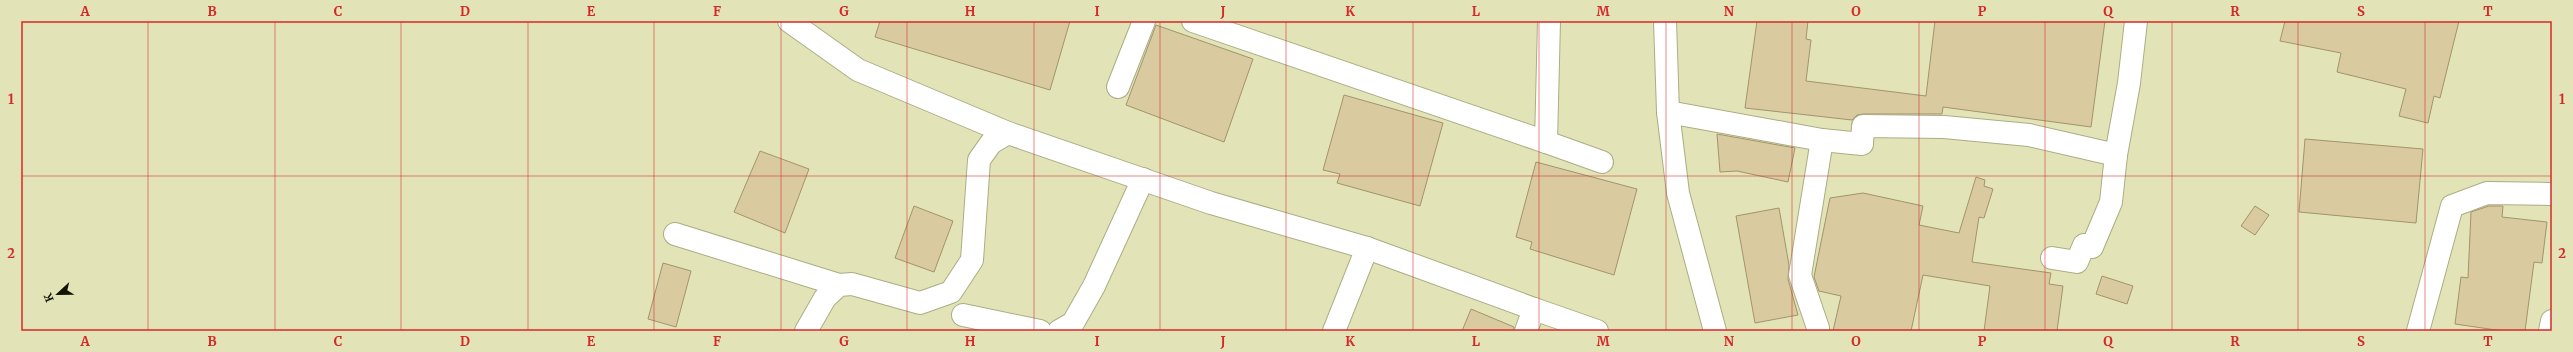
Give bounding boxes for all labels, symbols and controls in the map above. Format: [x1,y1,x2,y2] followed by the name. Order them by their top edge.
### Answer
[79,3,90,20] text: A
[207,3,217,20] text: B
[334,3,343,20] text: C
[460,3,470,20] text: D
[587,3,596,20] text: E
[713,3,721,20] text: F
[839,3,849,20] text: G
[965,3,976,20] text: H
[1094,3,1100,20] text: I
[1219,3,1226,20] text: J
[1345,3,1355,20] text: K
[1472,3,1481,20] text: L
[1596,3,1610,20] text: M
[1724,3,1735,20] text: N
[1851,3,1861,20] text: O
[1978,3,1987,20] text: P
[2103,3,2114,20] text: Q
[2230,3,2240,20] text: R
[2357,3,2365,20] text: S
[2483,3,2493,20] text: T
[8,91,14,108] text: 1
[2559,91,2565,108] text: 1
[7,245,15,262] text: 2
[2558,245,2566,262] text: 2
[38,274,78,314] north arrow
[40,291,57,304] text: K
[79,333,90,350] text: A
[207,333,217,350] text: B
[334,333,343,350] text: C
[460,333,470,350] text: D
[587,333,596,350] text: E
[713,333,721,350] text: F
[839,333,849,350] text: G
[965,333,976,350] text: H
[1094,333,1100,350] text: I
[1219,333,1226,350] text: J
[1345,333,1355,350] text: K
[1472,333,1481,350] text: L
[1596,333,1610,350] text: M
[1724,333,1735,350] text: N
[1851,333,1861,350] text: O
[1978,333,1987,350] text: P
[2103,333,2114,350] text: Q
[2230,333,2240,350] text: R
[2357,333,2365,350] text: S
[2483,333,2493,350] text: T

